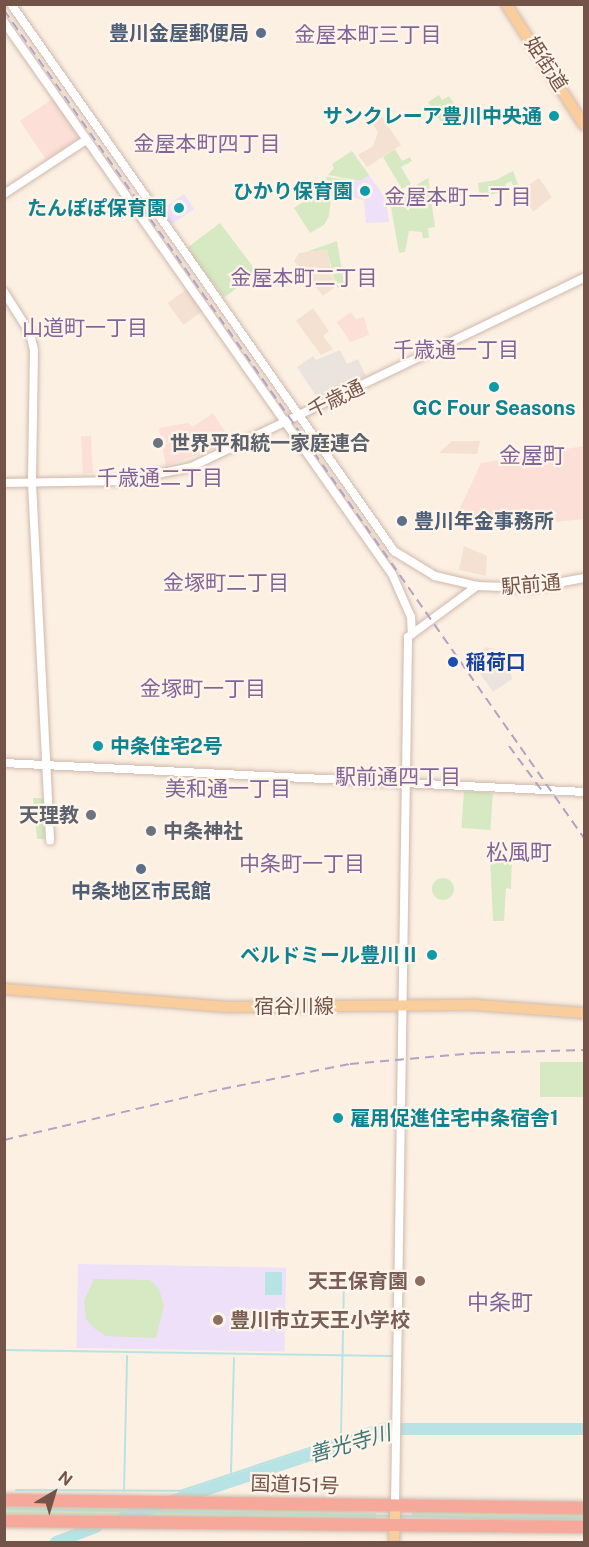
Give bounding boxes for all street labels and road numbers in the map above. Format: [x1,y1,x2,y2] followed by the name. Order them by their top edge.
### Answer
[520,32,572,96] street label: 姫街道
[304,375,368,423] street label: 千歳通
[500,570,562,600] street label: 駅前通
[254,994,334,1018] street label: 宿谷川線
[250,1471,340,1499] street label: 国道151号

